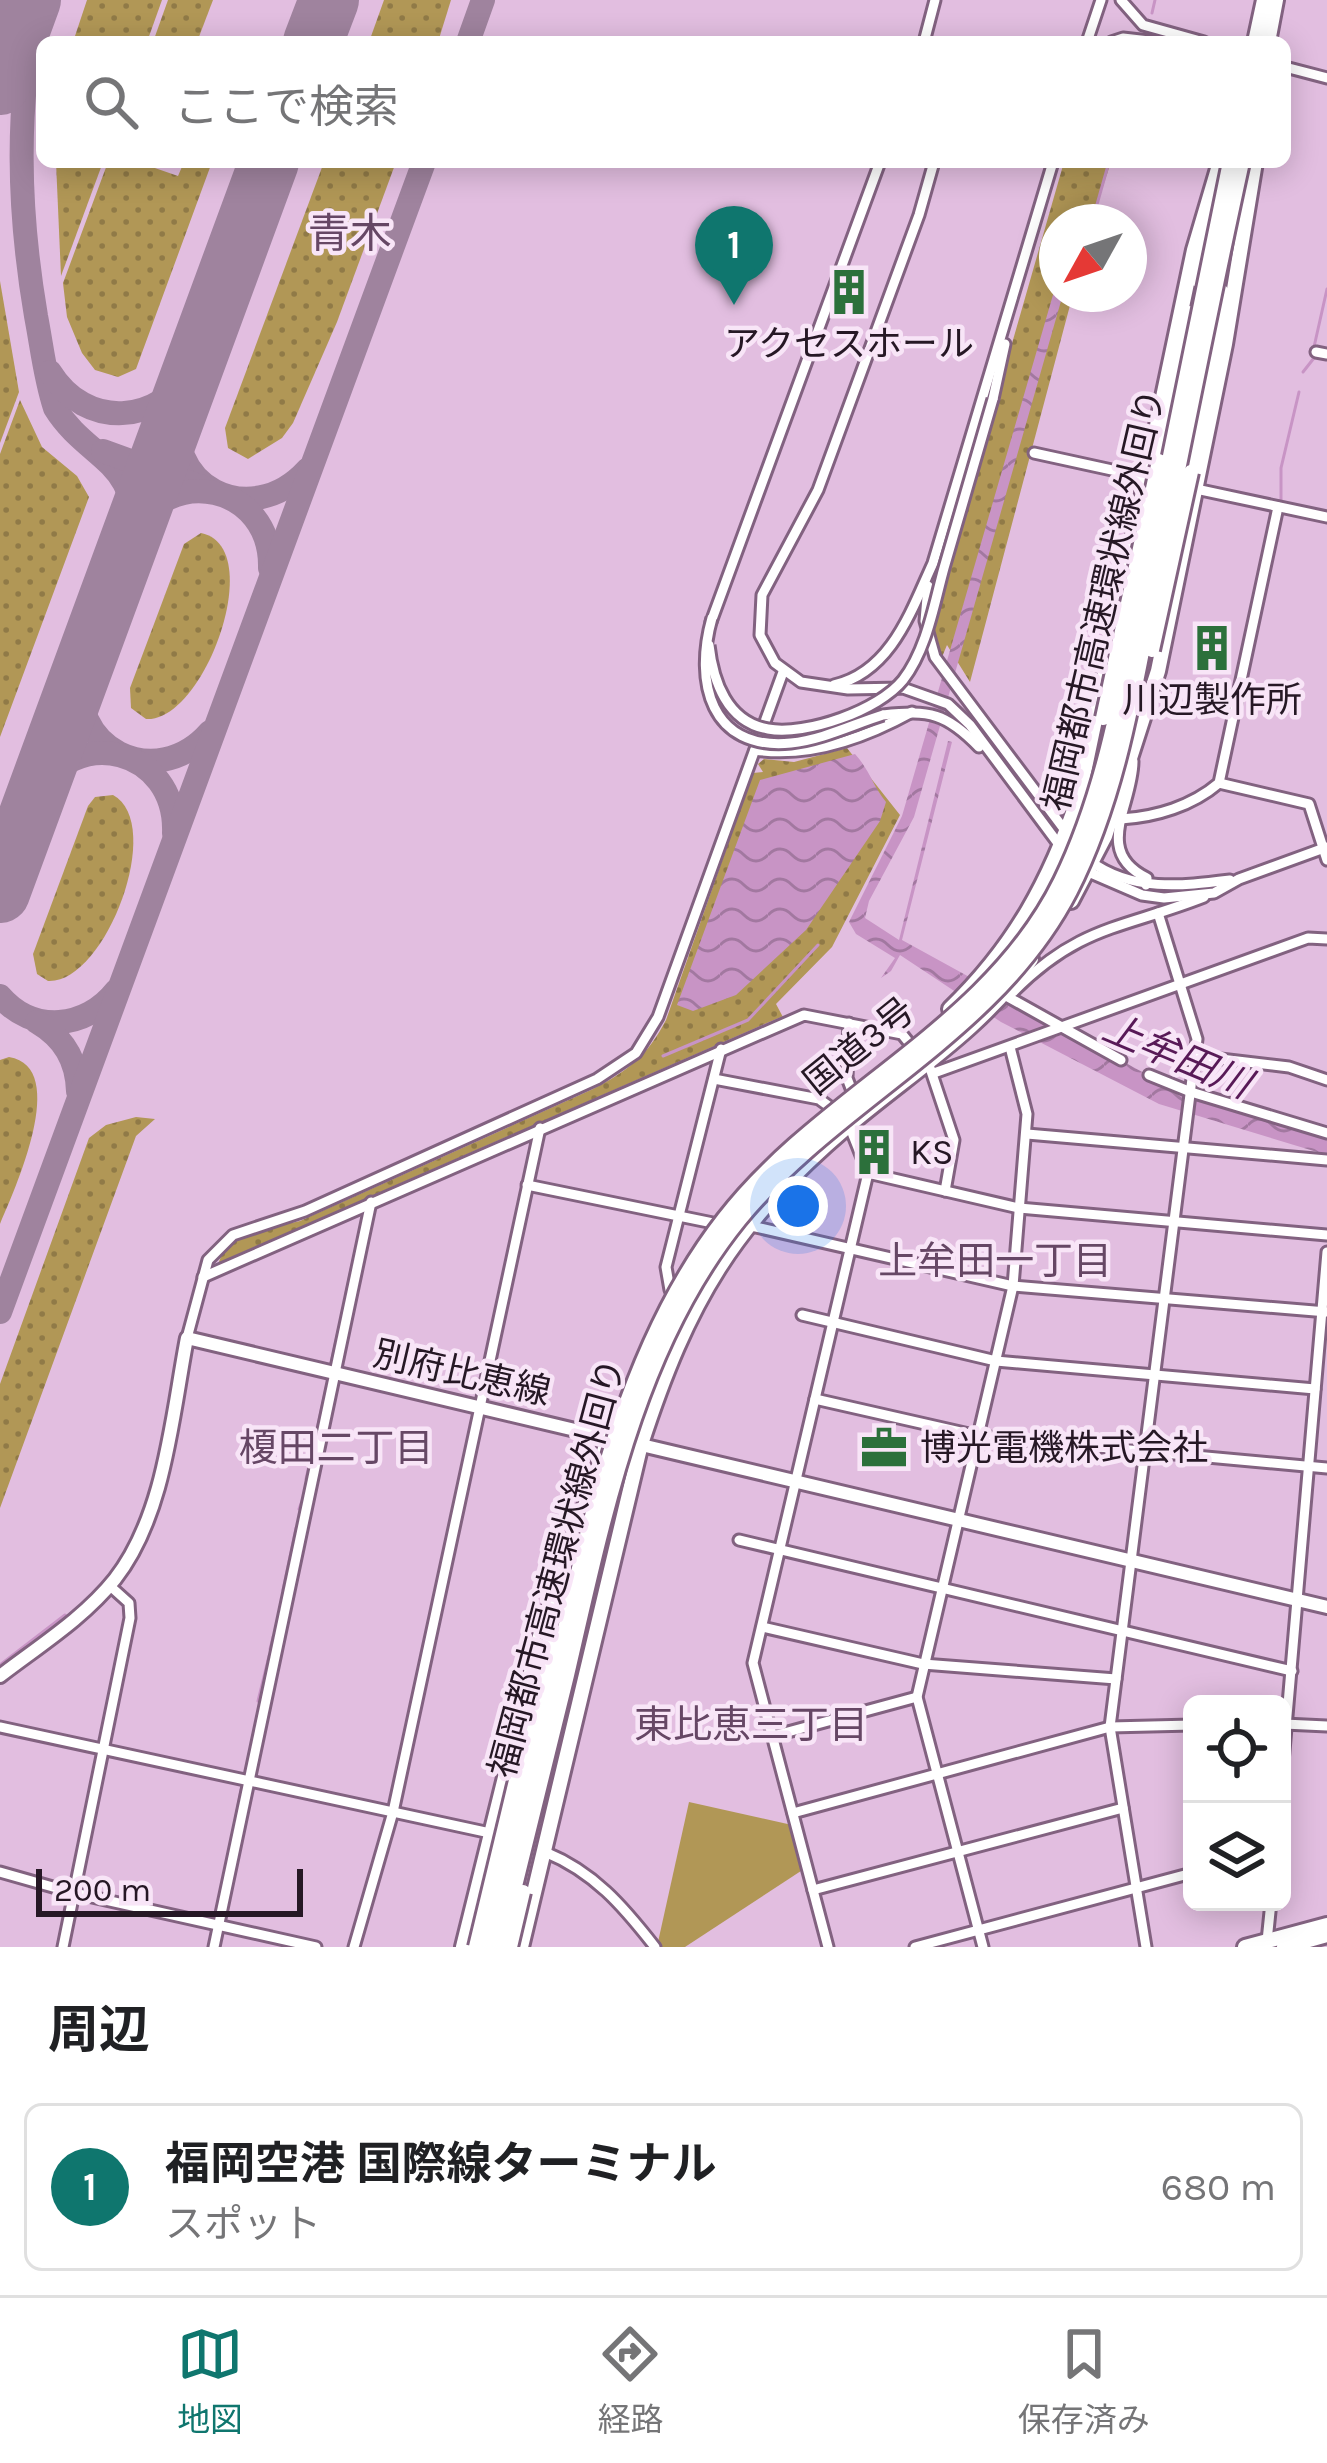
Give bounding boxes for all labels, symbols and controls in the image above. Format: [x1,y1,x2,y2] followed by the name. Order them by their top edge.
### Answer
[36,36,1291,168] search box
[78,69,144,135] icon: search
[174,81,399,133] text: ここで検索
[1039,204,1147,312] north arrow
[695,206,773,305] pin: 1
[308,209,392,259] district label: 青木
[824,267,874,317] building icon: アクセスホール
[724,323,974,365] place label: アクセスホール
[1035,385,1173,815] street label: 福岡都市高速環状線外回り
[1187,623,1237,673] building icon: 川辺製作所
[1122,679,1302,721] place label: 川辺製作所
[796,989,922,1103] street label: 国道3号
[1096,1004,1261,1109] water label: 上牟田川
[849,1127,899,1177] building icon: KS
[910,1131,954,1173] place label: KS
[768,1176,828,1236] your location
[878,1238,1112,1284] district label: 上牟田一丁目
[370,1332,554,1414] street label: 別府比恵線
[481,1354,633,1782] street label: 福岡都市高速環状線外回り
[859,1423,909,1473] office icon: 博光電機株式会社
[238,1425,434,1471] district label: 榎田二丁目
[920,1427,1208,1469] place label: 博光電機株式会社
[1183,1695,1291,1911] map controls
[1183,1695,1291,1803] button: locate
[634,1702,868,1748] district label: 東比恵三丁目
[1183,1803,1291,1911] button: layers
[36,1863,303,1916] scale bar
[54,1871,151,1909] text: 200 m
[48,2000,150,2060] text: 周辺
[165,2138,716,2190] text: 福岡空港 国際線ターミナル
[83,2164,97,2210] text: 1
[1161,2164,1276,2210] text: 680 m
[165,2201,321,2247] text: スポット
[177,2321,243,2441] tab: 地図
[597,2321,663,2441] tab: 経路
[1018,2321,1150,2441] tab: 保存済み

